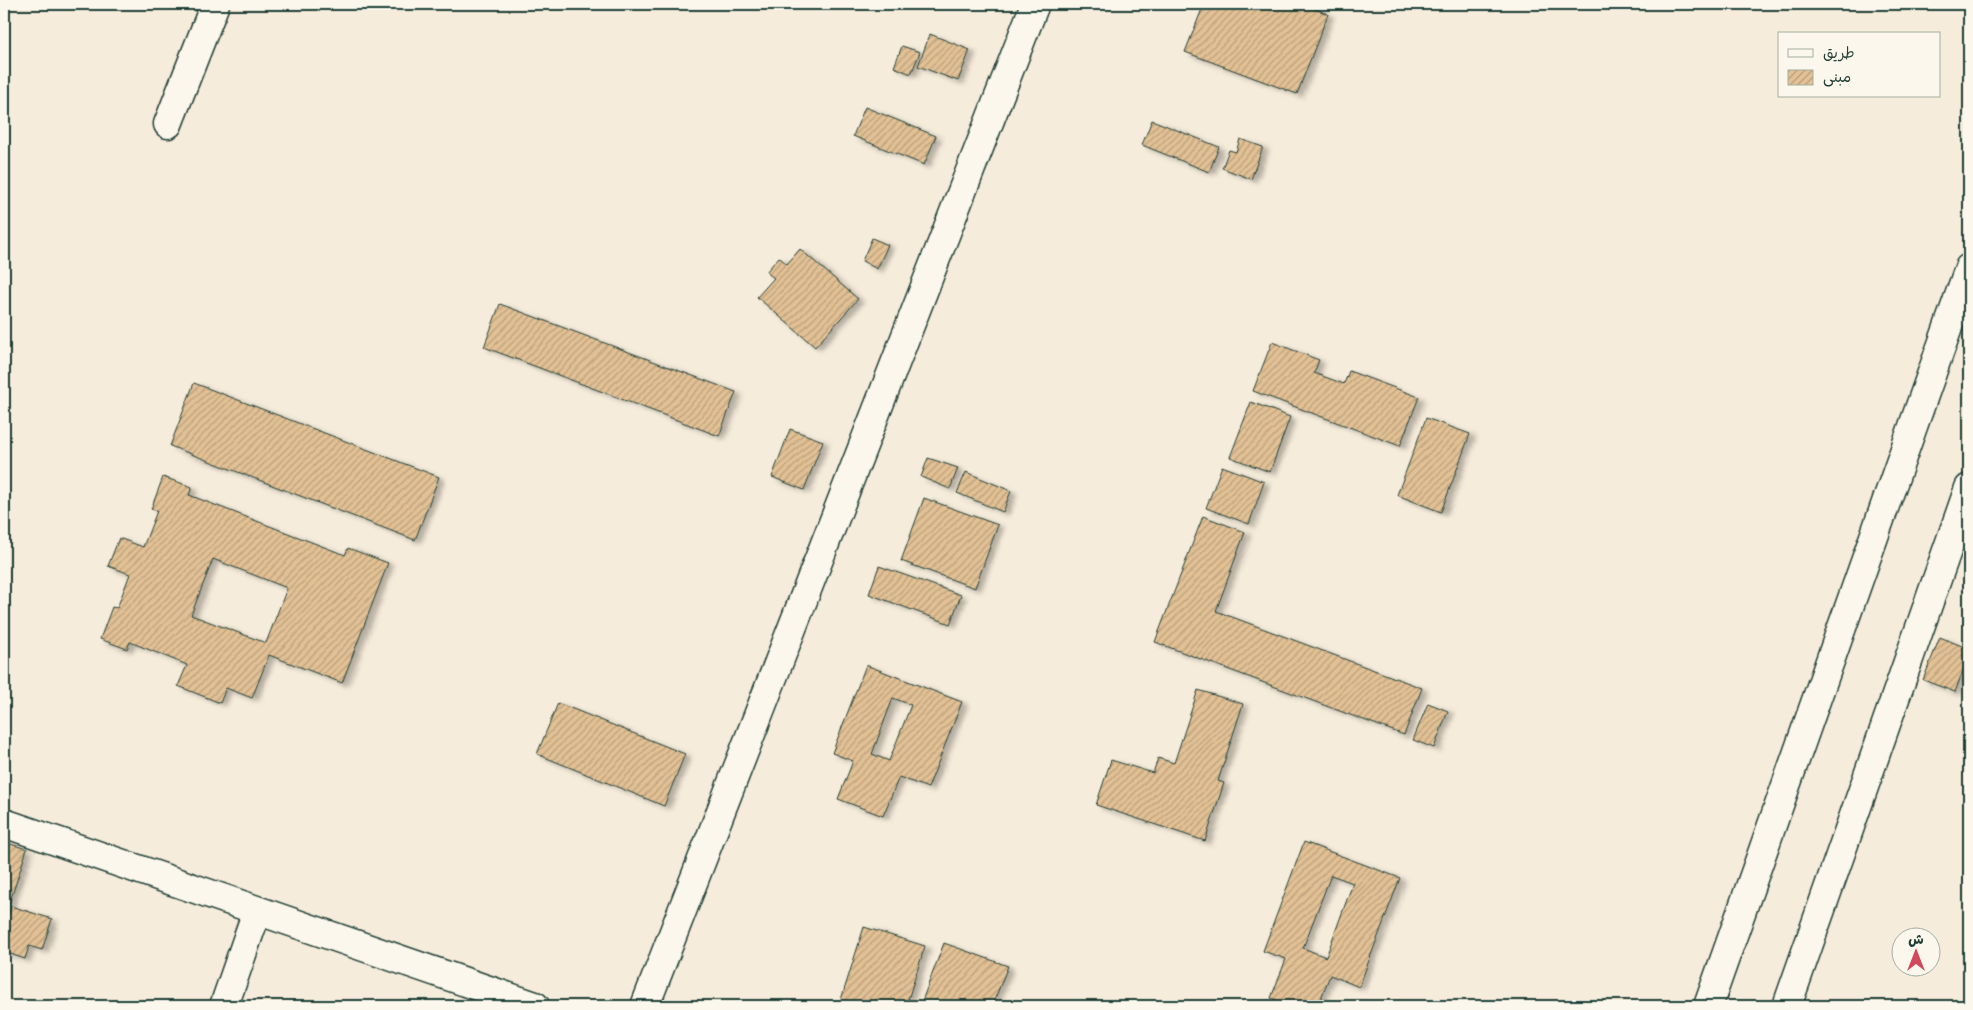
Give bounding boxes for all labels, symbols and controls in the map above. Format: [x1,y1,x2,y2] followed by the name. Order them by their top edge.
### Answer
[1778,32,1940,98] legend
[1823,44,1855,66] text: طريق
[1823,68,1851,90] text: مبنى
[1890,928,1940,978] north arrow
[1908,931,1924,951] text: ش

